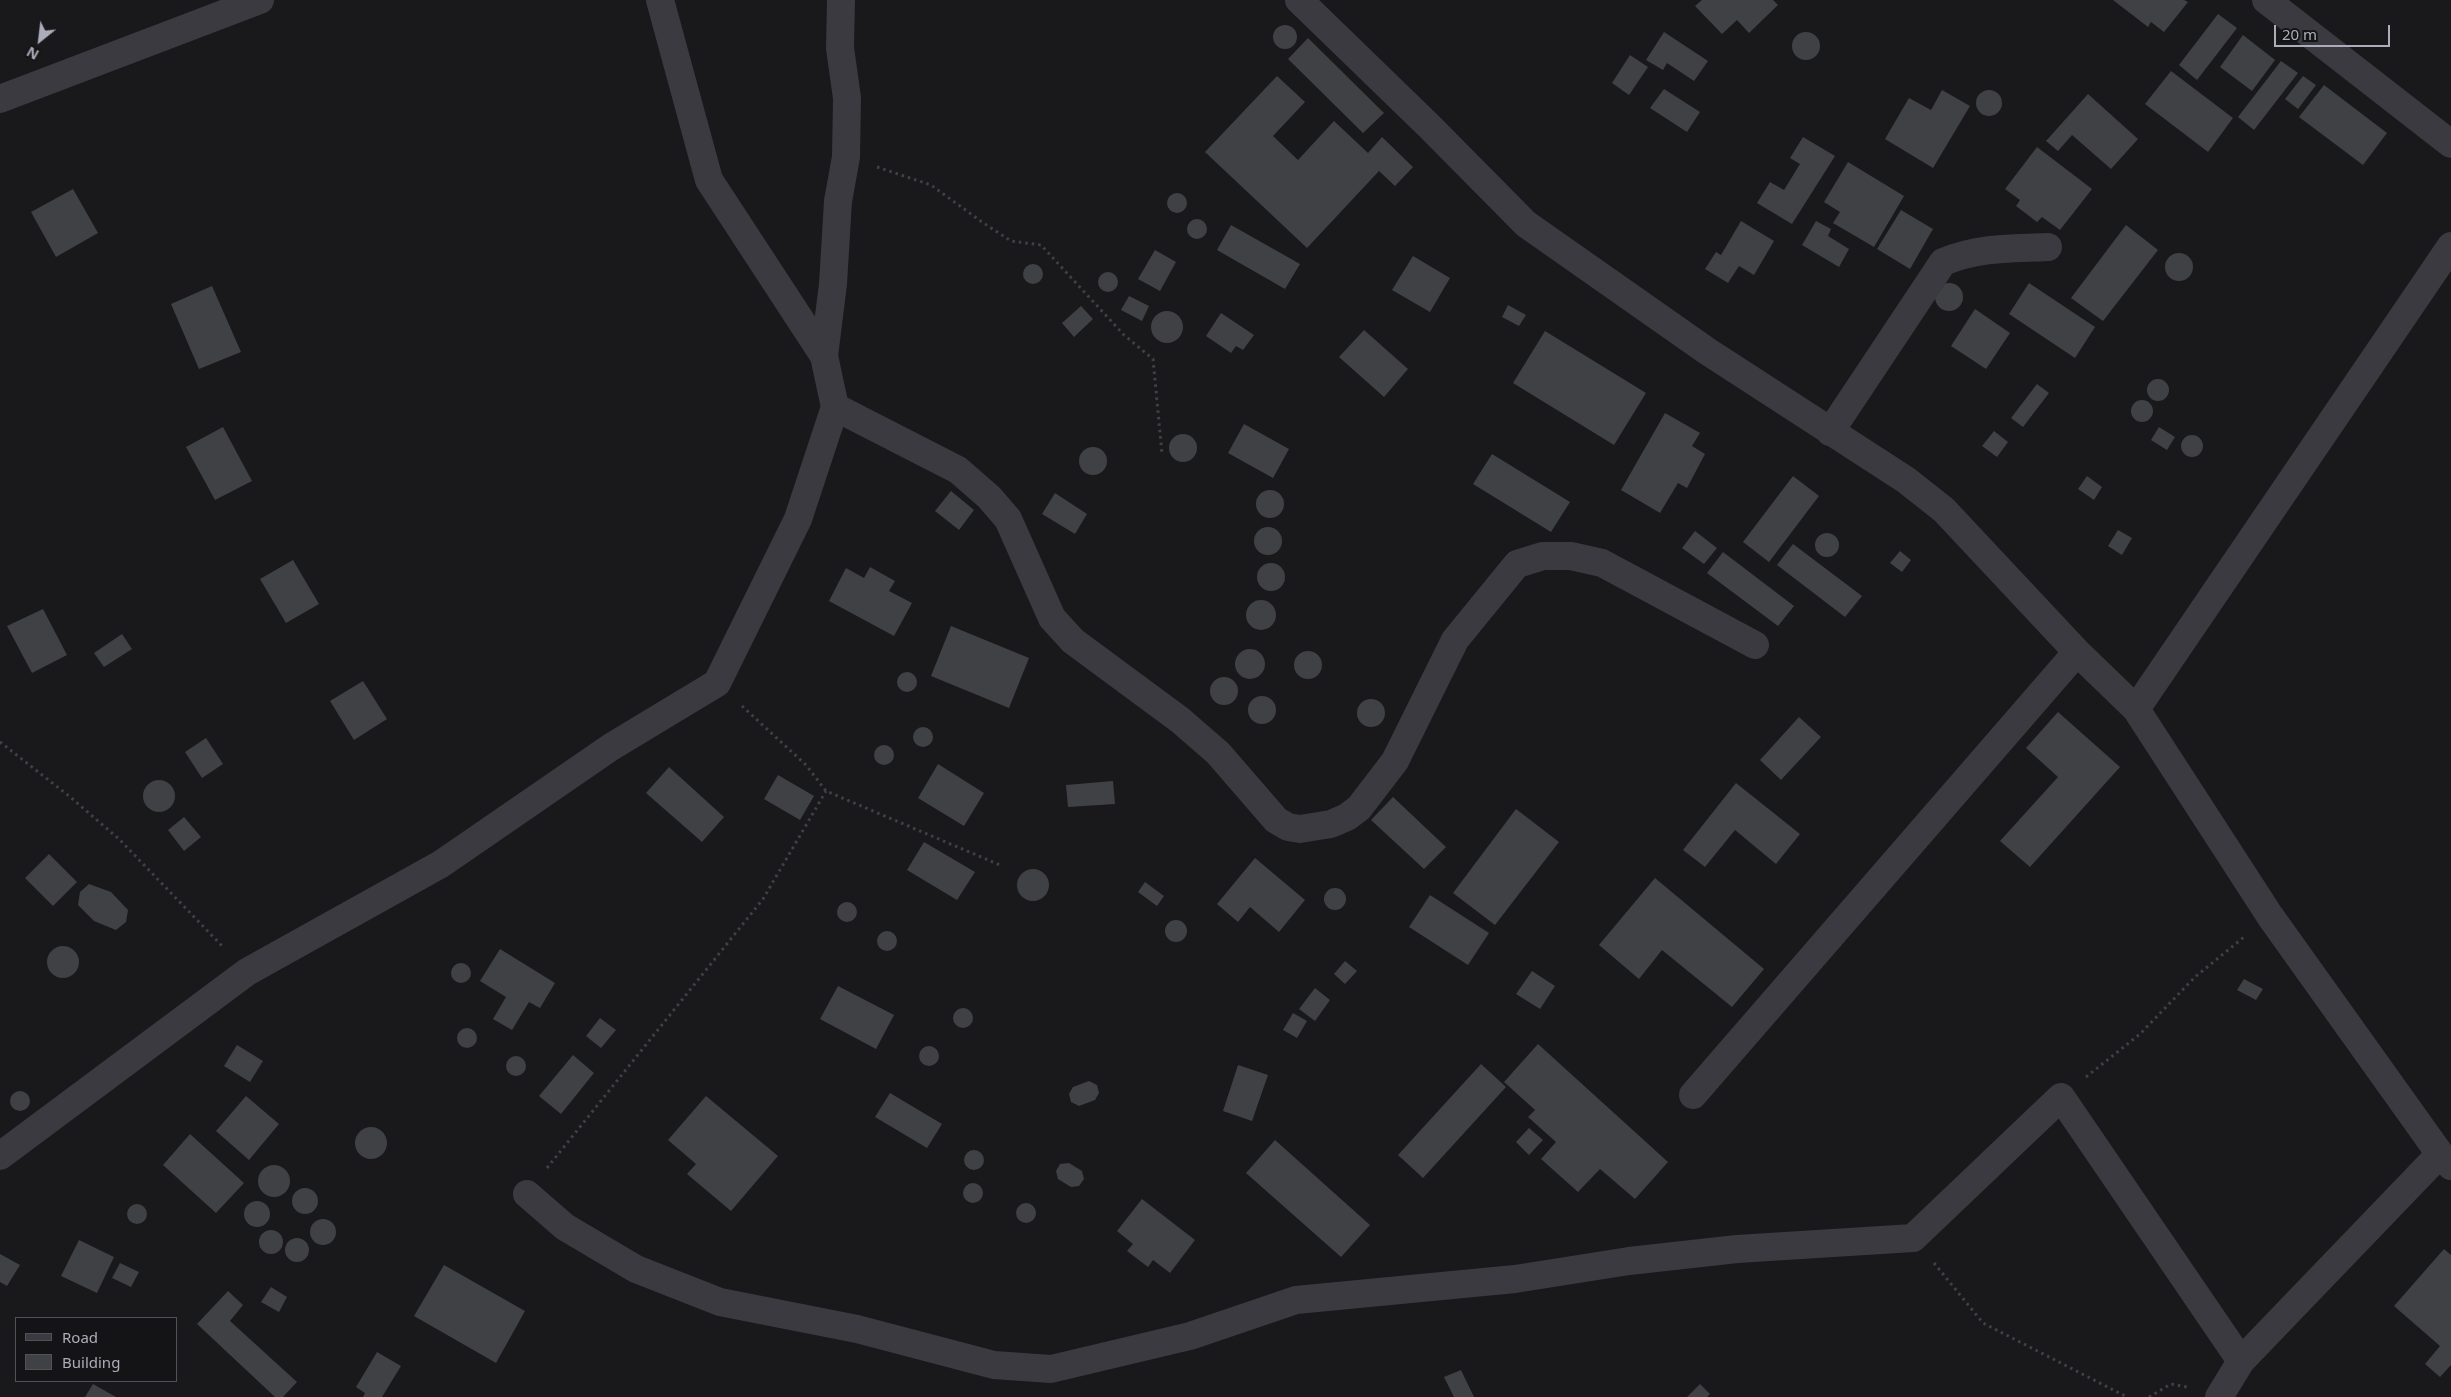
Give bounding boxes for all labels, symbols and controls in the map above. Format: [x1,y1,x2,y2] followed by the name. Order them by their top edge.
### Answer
[15,15,65,65] north arrow
[2276,15,2392,47] scale bar
[2282,24,2317,44] text: 20 m
[23,42,42,65] text: N
[15,1317,178,1382] legend
[62,1327,98,1347] text: Road
[62,1352,120,1372] text: Building

